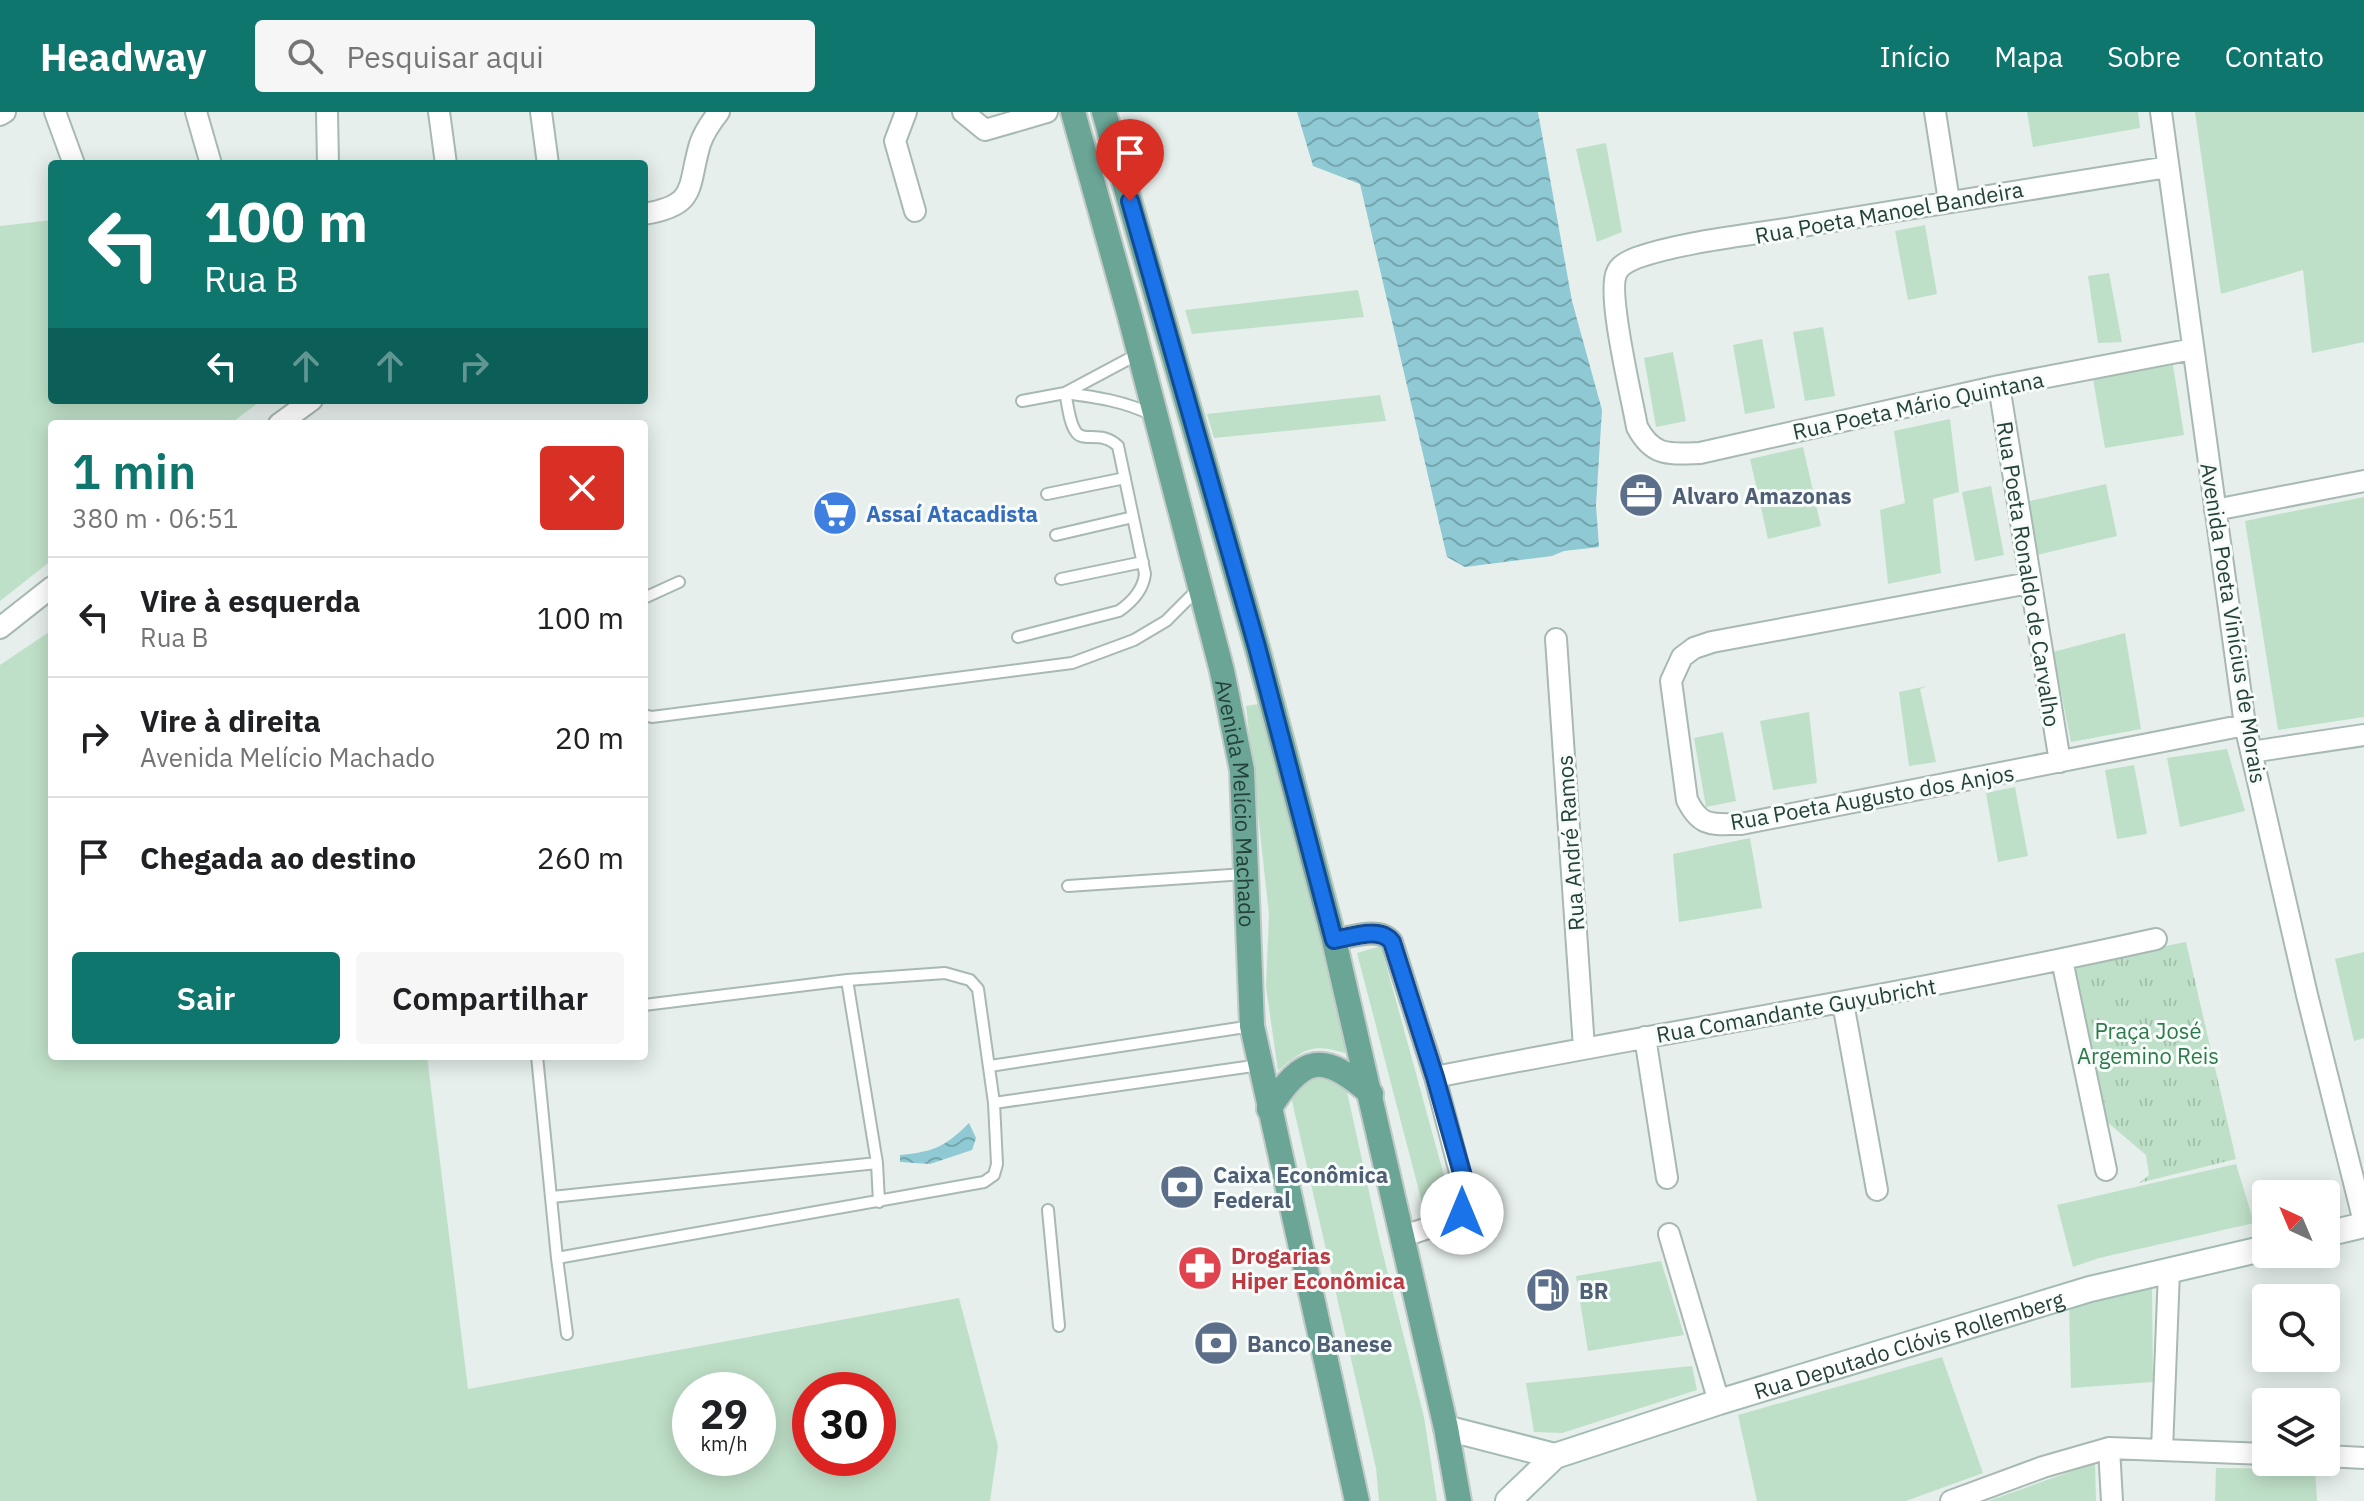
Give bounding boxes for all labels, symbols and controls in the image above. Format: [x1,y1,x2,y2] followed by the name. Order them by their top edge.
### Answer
[255,20,815,92] search box
[40,32,207,81] text: Headway
[283,34,327,78] icon: search
[347,37,544,76] text: Pesquisar aqui
[1879,38,1950,75] text: Início
[1994,38,2063,75] text: Mapa
[2107,38,2181,75] text: Sobre
[2225,38,2324,75] text: Contato
[1096,119,1164,201] pin
[1108,131,1152,175] icon: arrive
[1753,174,2026,250] street label: Rua Poeta Manoel Bandeira
[204,185,368,257] text: 100 m
[72,192,176,296] icon: left
[204,255,299,302] text: Rua B
[200,344,244,388] icon: left
[284,344,328,388] icon: ahead
[368,344,412,388] icon: ahead
[452,344,496,388] icon: right
[1790,364,2046,446] street label: Rua Poeta Mário Quintana
[1991,419,2067,729] street label: Rua Poeta Ronaldo de Carvalho
[72,440,196,502] text: 1 min
[540,446,624,530] button: close
[2194,461,2274,785] street label: Avenida Poeta Vinícius de Morais
[1617,471,1665,519] office icon: Alvaro Amazonas
[1672,481,1852,510] place label: Alvaro Amazonas
[811,489,859,537] supermarket icon: Assaí Atacadista
[866,499,1038,528] place label: Assaí Atacadista
[72,501,238,535] text: 380 m · 06:51
[140,581,360,620] text: Vire à esquerda
[72,595,116,639] icon: left
[537,598,624,637] text: 100 m
[140,620,208,654] text: Rua B
[1209,677,1263,928] street label: Avenida Melício Machado
[140,701,321,740] text: Vire à direita
[72,715,116,759] icon: right
[555,718,624,757] text: 20 m
[140,740,435,774] text: Avenida Melício Machado
[1549,754,1591,932] street label: Rua André Ramos
[1728,758,2016,836] street label: Rua Poeta Augusto dos Anjos
[72,835,116,879] icon: arrive
[140,838,416,877] text: Chegada ao destino
[537,838,624,877] text: 260 m
[72,952,340,1044] button: Sair
[356,952,624,1044] button: Compartilhar
[1654,971,1938,1049] street label: Rua Comandante Guyubricht
[2077,1016,2219,1070] park label: Praça José Argemino Reis
[1213,1160,1388,1214] place label: Caixa Econômica Federal
[1158,1163,1206,1211] bank icon: Caixa Econômica Federal
[1420,1171,1504,1255] position arrow
[2252,1180,2340,1268] north arrow
[2252,1180,2340,1476] map controls
[1231,1241,1405,1295] place label: Drogarias Hiper Econômica
[1176,1244,1224,1292] pharmacy icon: Drogarias Hiper Econômica
[1524,1266,1572,1314] fuel station icon: BR
[1579,1276,1609,1305] place label: BR
[1750,1283,2068,1405] street label: Rua Deputado Clóvis Rollemberg
[2252,1284,2340,1372] button: search
[1192,1319,1240,1367] bank icon: Banco Banese
[1247,1329,1392,1358] place label: Banco Banese
[792,1372,896,1476] speed limit sign: 30
[700,1388,748,1440] text: 29
[2252,1388,2340,1476] button: layers
[700,1430,748,1457] text: km/h

